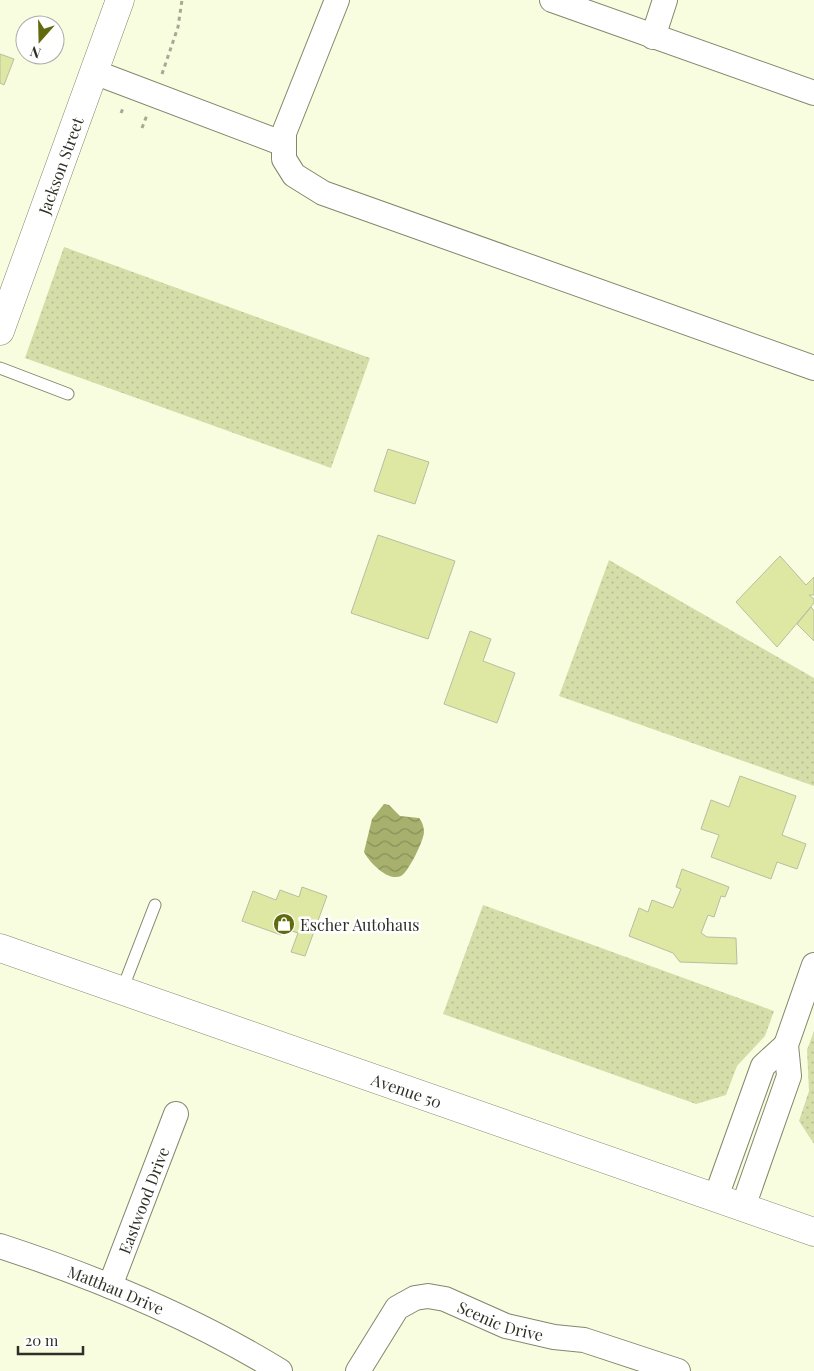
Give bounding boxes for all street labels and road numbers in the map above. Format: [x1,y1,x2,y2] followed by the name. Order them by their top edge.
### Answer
[32,114,87,218] street label: Jackson Street
[368,1068,445,1112] street label: Avenue 50
[113,1144,173,1257] street label: Eastwood Drive
[65,1260,168,1319] street label: Matthau Drive
[454,1295,545,1345] street label: Scenic Drive

